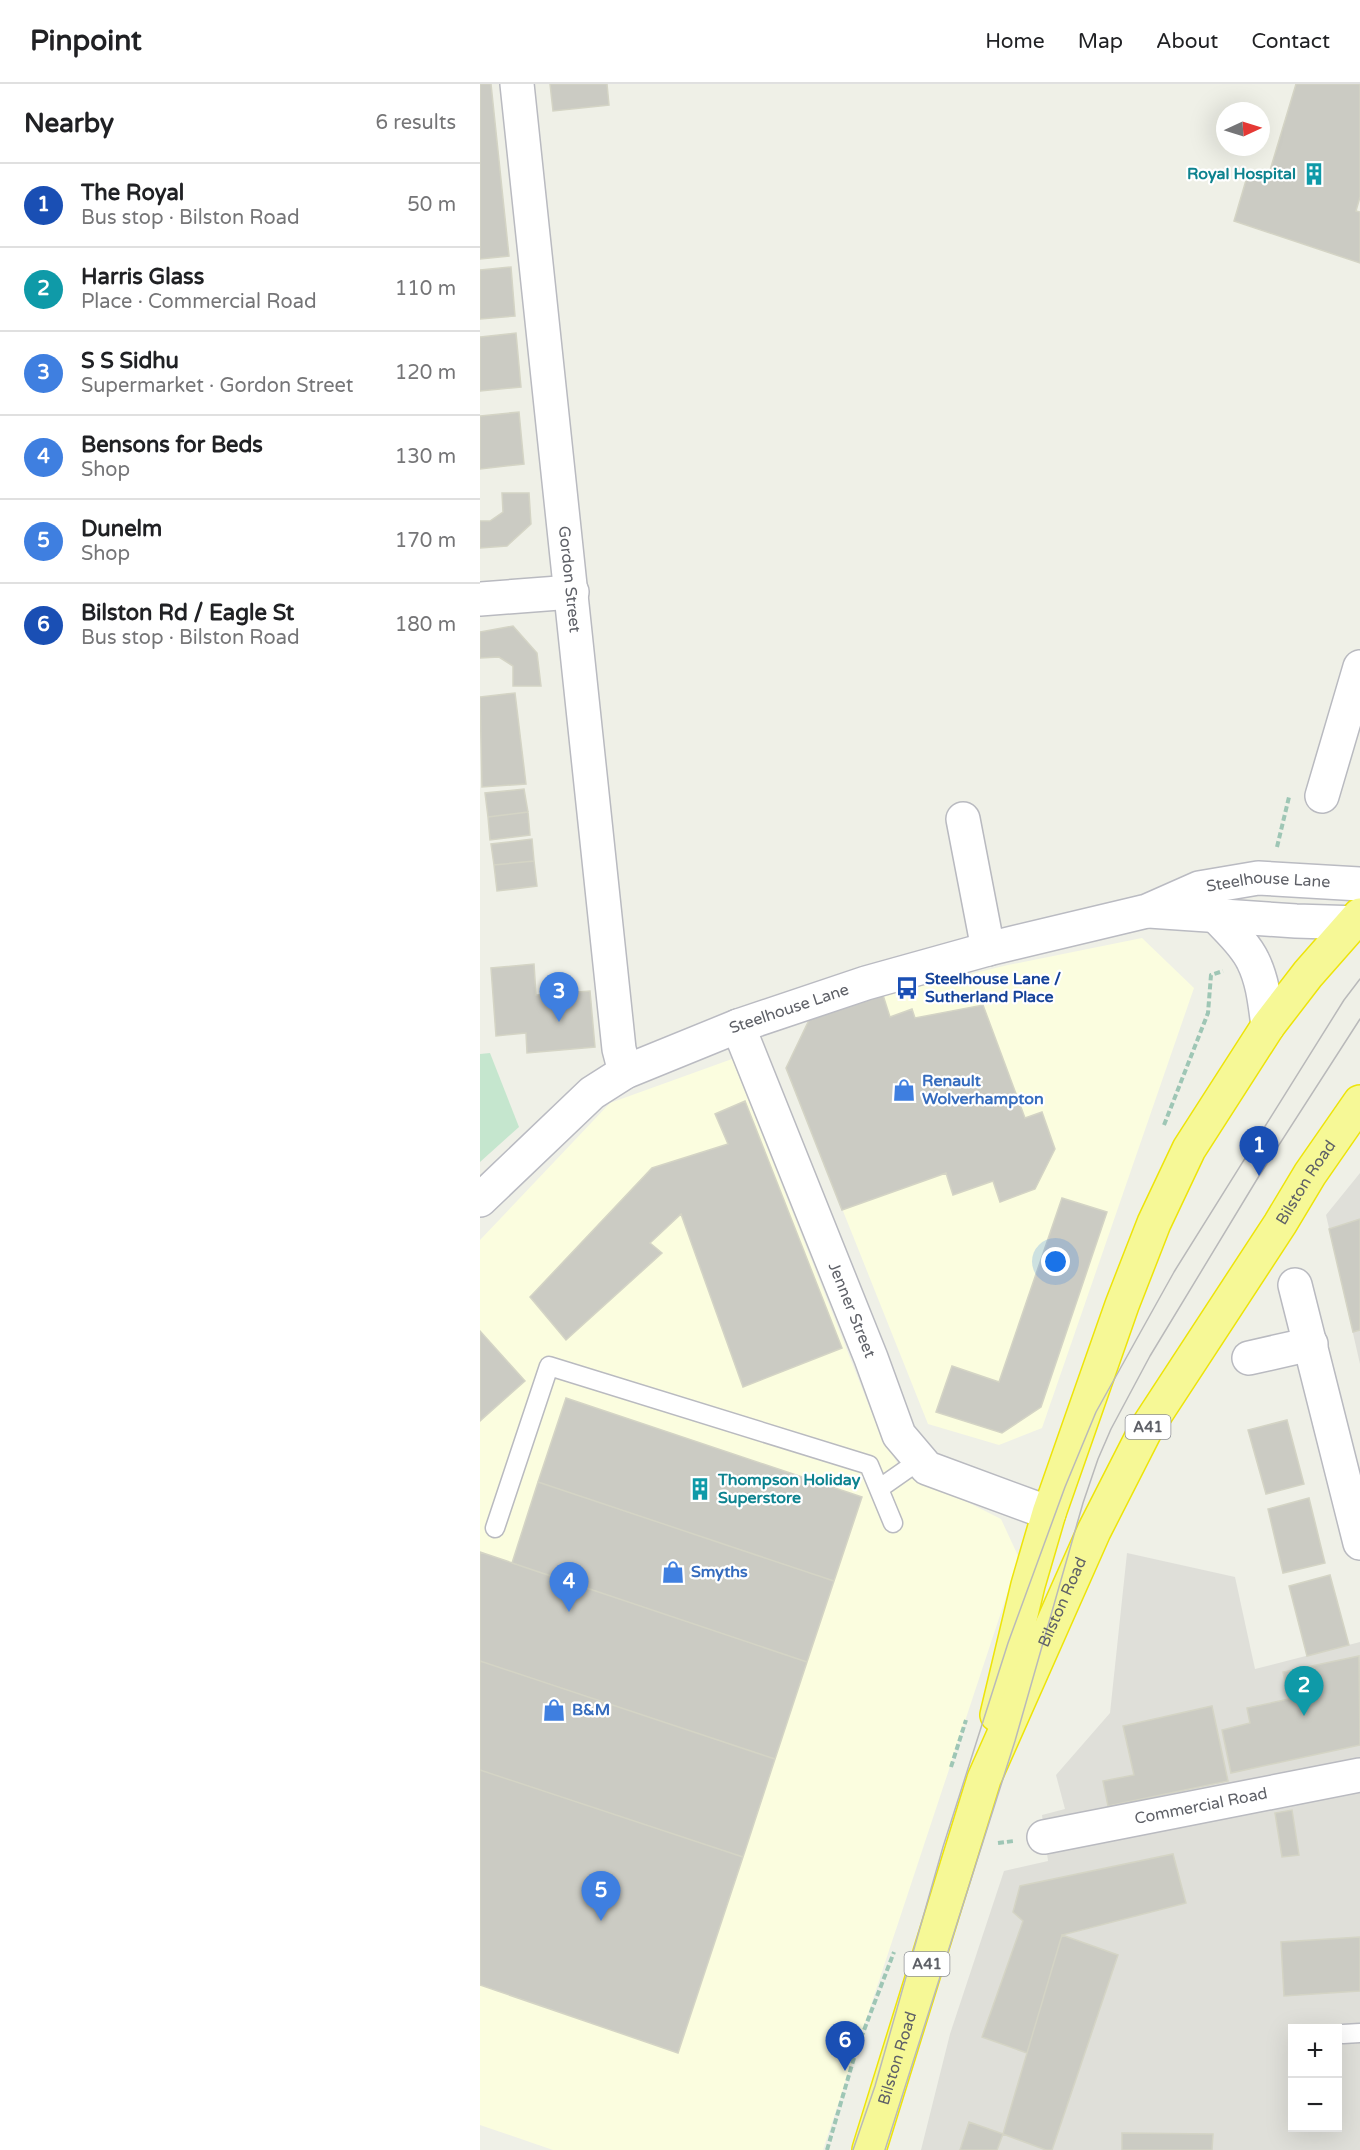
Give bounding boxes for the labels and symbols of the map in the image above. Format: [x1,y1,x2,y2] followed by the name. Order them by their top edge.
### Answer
[1216,102,1270,156] north arrow
[1301,161,1327,187] building icon: Royal Hospital
[1187,164,1296,184] place label: Royal Hospital
[554,525,585,634] street label: Gordon Street
[1205,867,1331,897] street label: Steelhouse Lane
[925,969,1061,1007] place label: Steelhouse Lane / Sutherland Place
[540,972,578,1022] pin: 3
[894,975,920,1001] bus stop icon: Steelhouse Lane / Sutherland Place
[726,979,852,1038] street label: Steelhouse Lane
[922,1071,1044,1109] place label: Renault Wolverhampton
[891,1077,917,1103] shop icon: Renault Wolverhampton
[1240,1126,1278,1176] pin: 1
[1272,1136,1340,1229] street label: Bilston Road
[1041,1247,1070,1276] your location
[824,1259,880,1361] street label: Jenner Street
[1126,1415,1170,1439] road number: A41
[717,1470,861,1508] place label: Thompson Holiday Superstore
[687,1476,713,1502] building icon: Thompson Holiday Superstore
[1034,1554,1091,1650] street label: Bilston Road
[660,1559,686,1585] shop icon: Smyths
[550,1562,589,1612] pin: 4
[691,1562,748,1582] place label: Smyths
[1284,1666,1324,1716] pin: 2
[541,1697,567,1723] shop icon: B&M
[572,1700,610,1720] place label: B&M
[1133,1783,1269,1829] street label: Commercial Road
[582,1872,620,1921] pin: 5
[904,1952,950,1976] road number: A41
[874,2009,921,2107] street label: Bilston Road
[826,2022,865,2071] pin: 6

